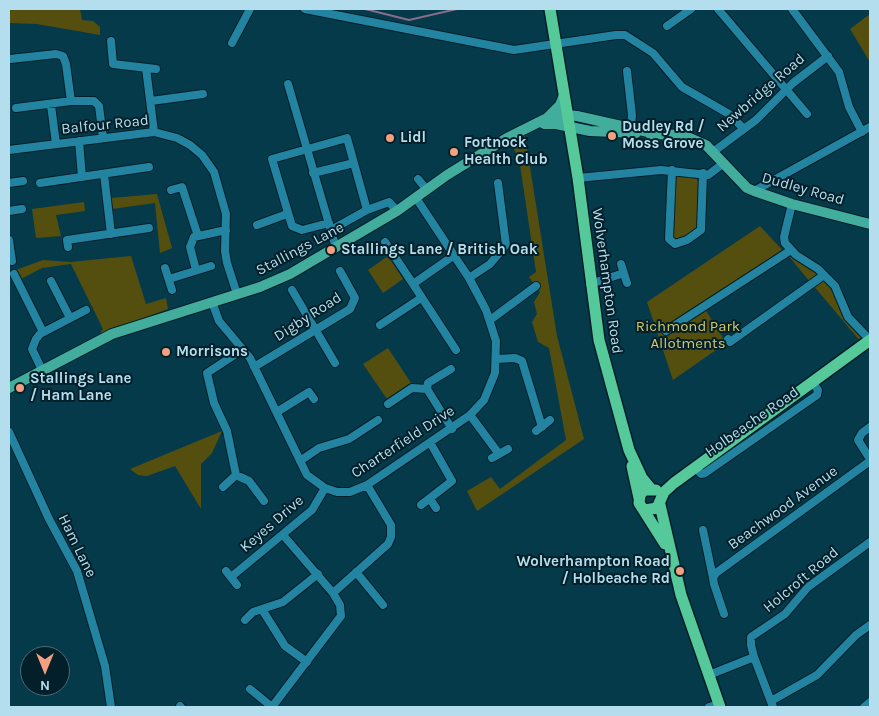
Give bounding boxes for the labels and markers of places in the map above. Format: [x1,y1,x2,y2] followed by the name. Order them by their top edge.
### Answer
[622,118,705,153] place label: Dudley Rd / Moss Grove
[400,129,426,147] place label: Lidl
[606,130,618,142] marker: Dudley Rd / Moss Grove
[384,132,396,144] marker: Lidl
[464,134,548,169] place label: Fortnock Health Club
[448,146,460,158] marker: Fortnock Health Club
[341,241,538,259] place label: Stallings Lane / British Oak
[325,244,337,256] marker: Stallings Lane / British Oak
[176,343,248,361] place label: Morrisons
[160,346,172,358] marker: Morrisons
[30,370,132,405] place label: Stallings Lane / Ham Lane
[14,382,26,394] marker: Stallings Lane / Ham Lane
[517,553,670,588] place label: Wolverhampton Road / Holbeache Rd
[674,565,686,577] marker: Wolverhampton Road / Holbeache Rd

